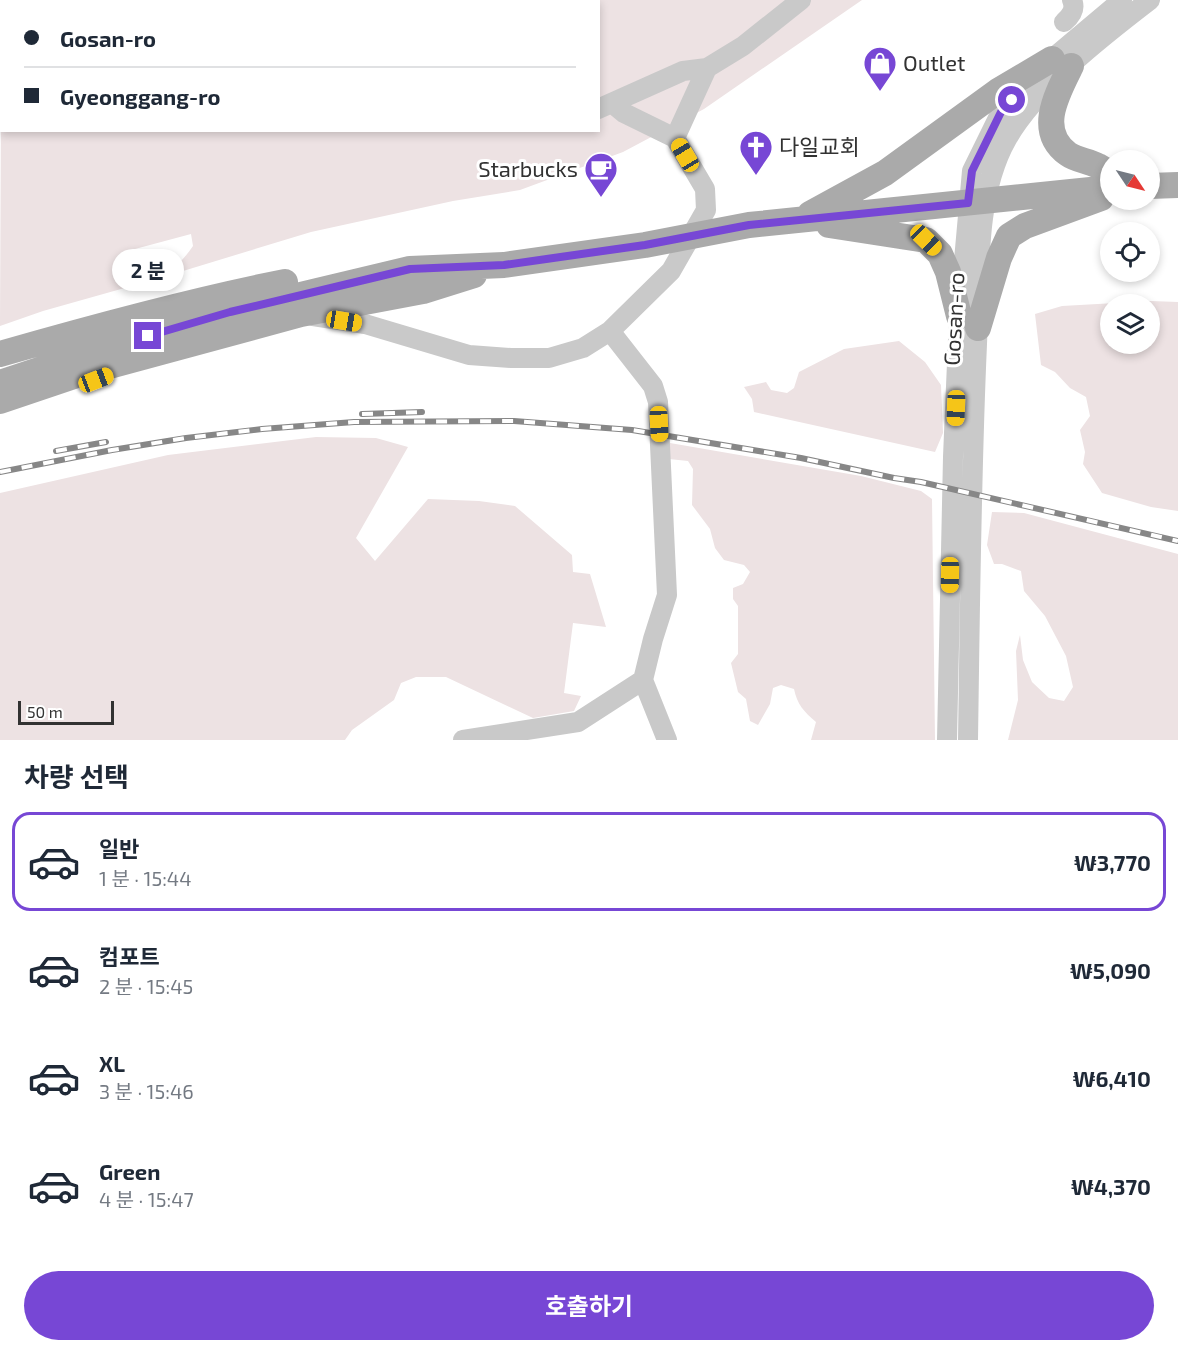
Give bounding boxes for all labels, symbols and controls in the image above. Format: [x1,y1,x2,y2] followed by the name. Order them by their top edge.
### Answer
[60,25,156,51] text: Gosan-ro
[862,45,898,92] shop icon: Outlet
[903,49,965,75] place label: Outlet
[60,83,220,109] text: Gyeonggang-ro
[998,86,1025,113] route start
[738,129,774,176] church icon: 다일교회
[779,133,860,159] place label: 다일교회
[668,135,702,175] car
[1100,150,1160,210] north arrow
[1100,150,1160,354] map controls
[583,151,619,198] cafe icon: Starbucks
[478,155,578,181] place label: Starbucks
[907,221,945,259] car
[1100,222,1160,282] button: locate
[112,249,184,291] callout: 2 분
[131,258,165,282] text: 2 분
[938,272,968,366] street label: Gosan-ro
[1100,294,1160,354] button: layers
[325,309,363,333] car
[134,322,161,349] route end
[76,365,116,395] car
[946,390,966,426] car
[649,406,669,442] car
[941,557,959,593] car
[18,698,114,726] scale bar
[27,702,63,721] text: 50 m
[24,760,129,792] text: 차량 선택
[27,835,81,889] icon: car
[99,835,139,861] text: 일반
[1074,849,1151,875] text: ₩3,770
[99,866,191,890] text: 1 분 · 15:44
[27,943,81,997] icon: car
[99,943,160,969] text: 컴포트
[1070,957,1151,983] text: ₩5,090
[99,974,193,998] text: 2 분 · 15:45
[99,1050,125,1076] text: XL
[27,1051,81,1105] icon: car
[1073,1065,1151,1091] text: ₩6,410
[99,1079,194,1103] text: 3 분 · 15:46
[99,1158,161,1184] text: Green
[27,1159,81,1213] icon: car
[1071,1173,1151,1199] text: ₩4,370
[99,1187,194,1211] text: 4 분 · 15:47
[24,1271,1154,1340] button: 호출하기

